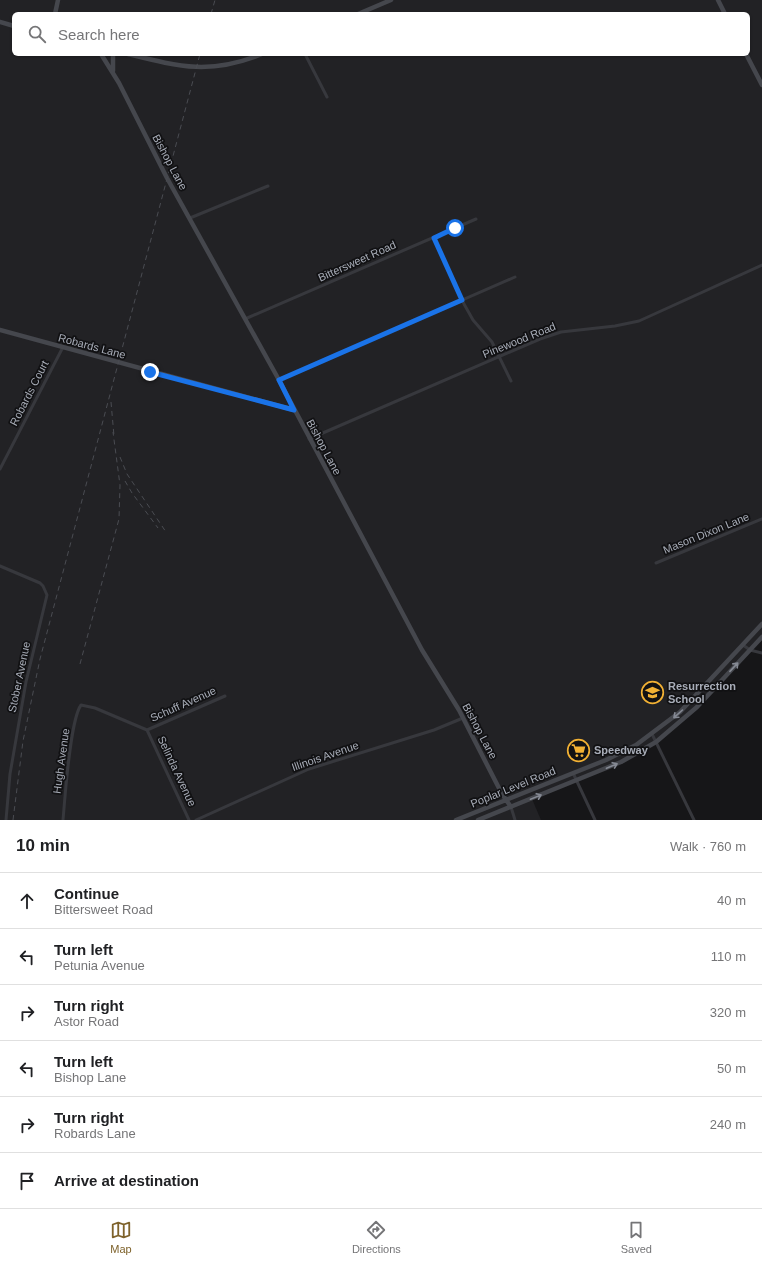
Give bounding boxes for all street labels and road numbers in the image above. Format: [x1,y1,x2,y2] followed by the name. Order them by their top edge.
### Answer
[150,132,190,192] street label: Bishop Lane
[316,238,398,284] street label: Bittersweet Road
[481,320,557,360] street label: Pinewood Road
[57,331,127,361] street label: Robards Lane
[7,358,51,428] street label: Robards Court
[304,417,344,477] street label: Bishop Lane
[661,510,751,556] street label: Mason Dixon Lane
[6,641,32,713] street label: Stober Avenue
[148,684,218,724] street label: Schuff Avenue
[460,701,500,761] street label: Bishop Lane
[50,728,72,794] street label: Hugh Avenue
[155,734,199,808] street label: Selinda Avenue
[290,739,360,773] street label: Illinois Avenue
[469,764,557,810] street label: Poplar Level Road

